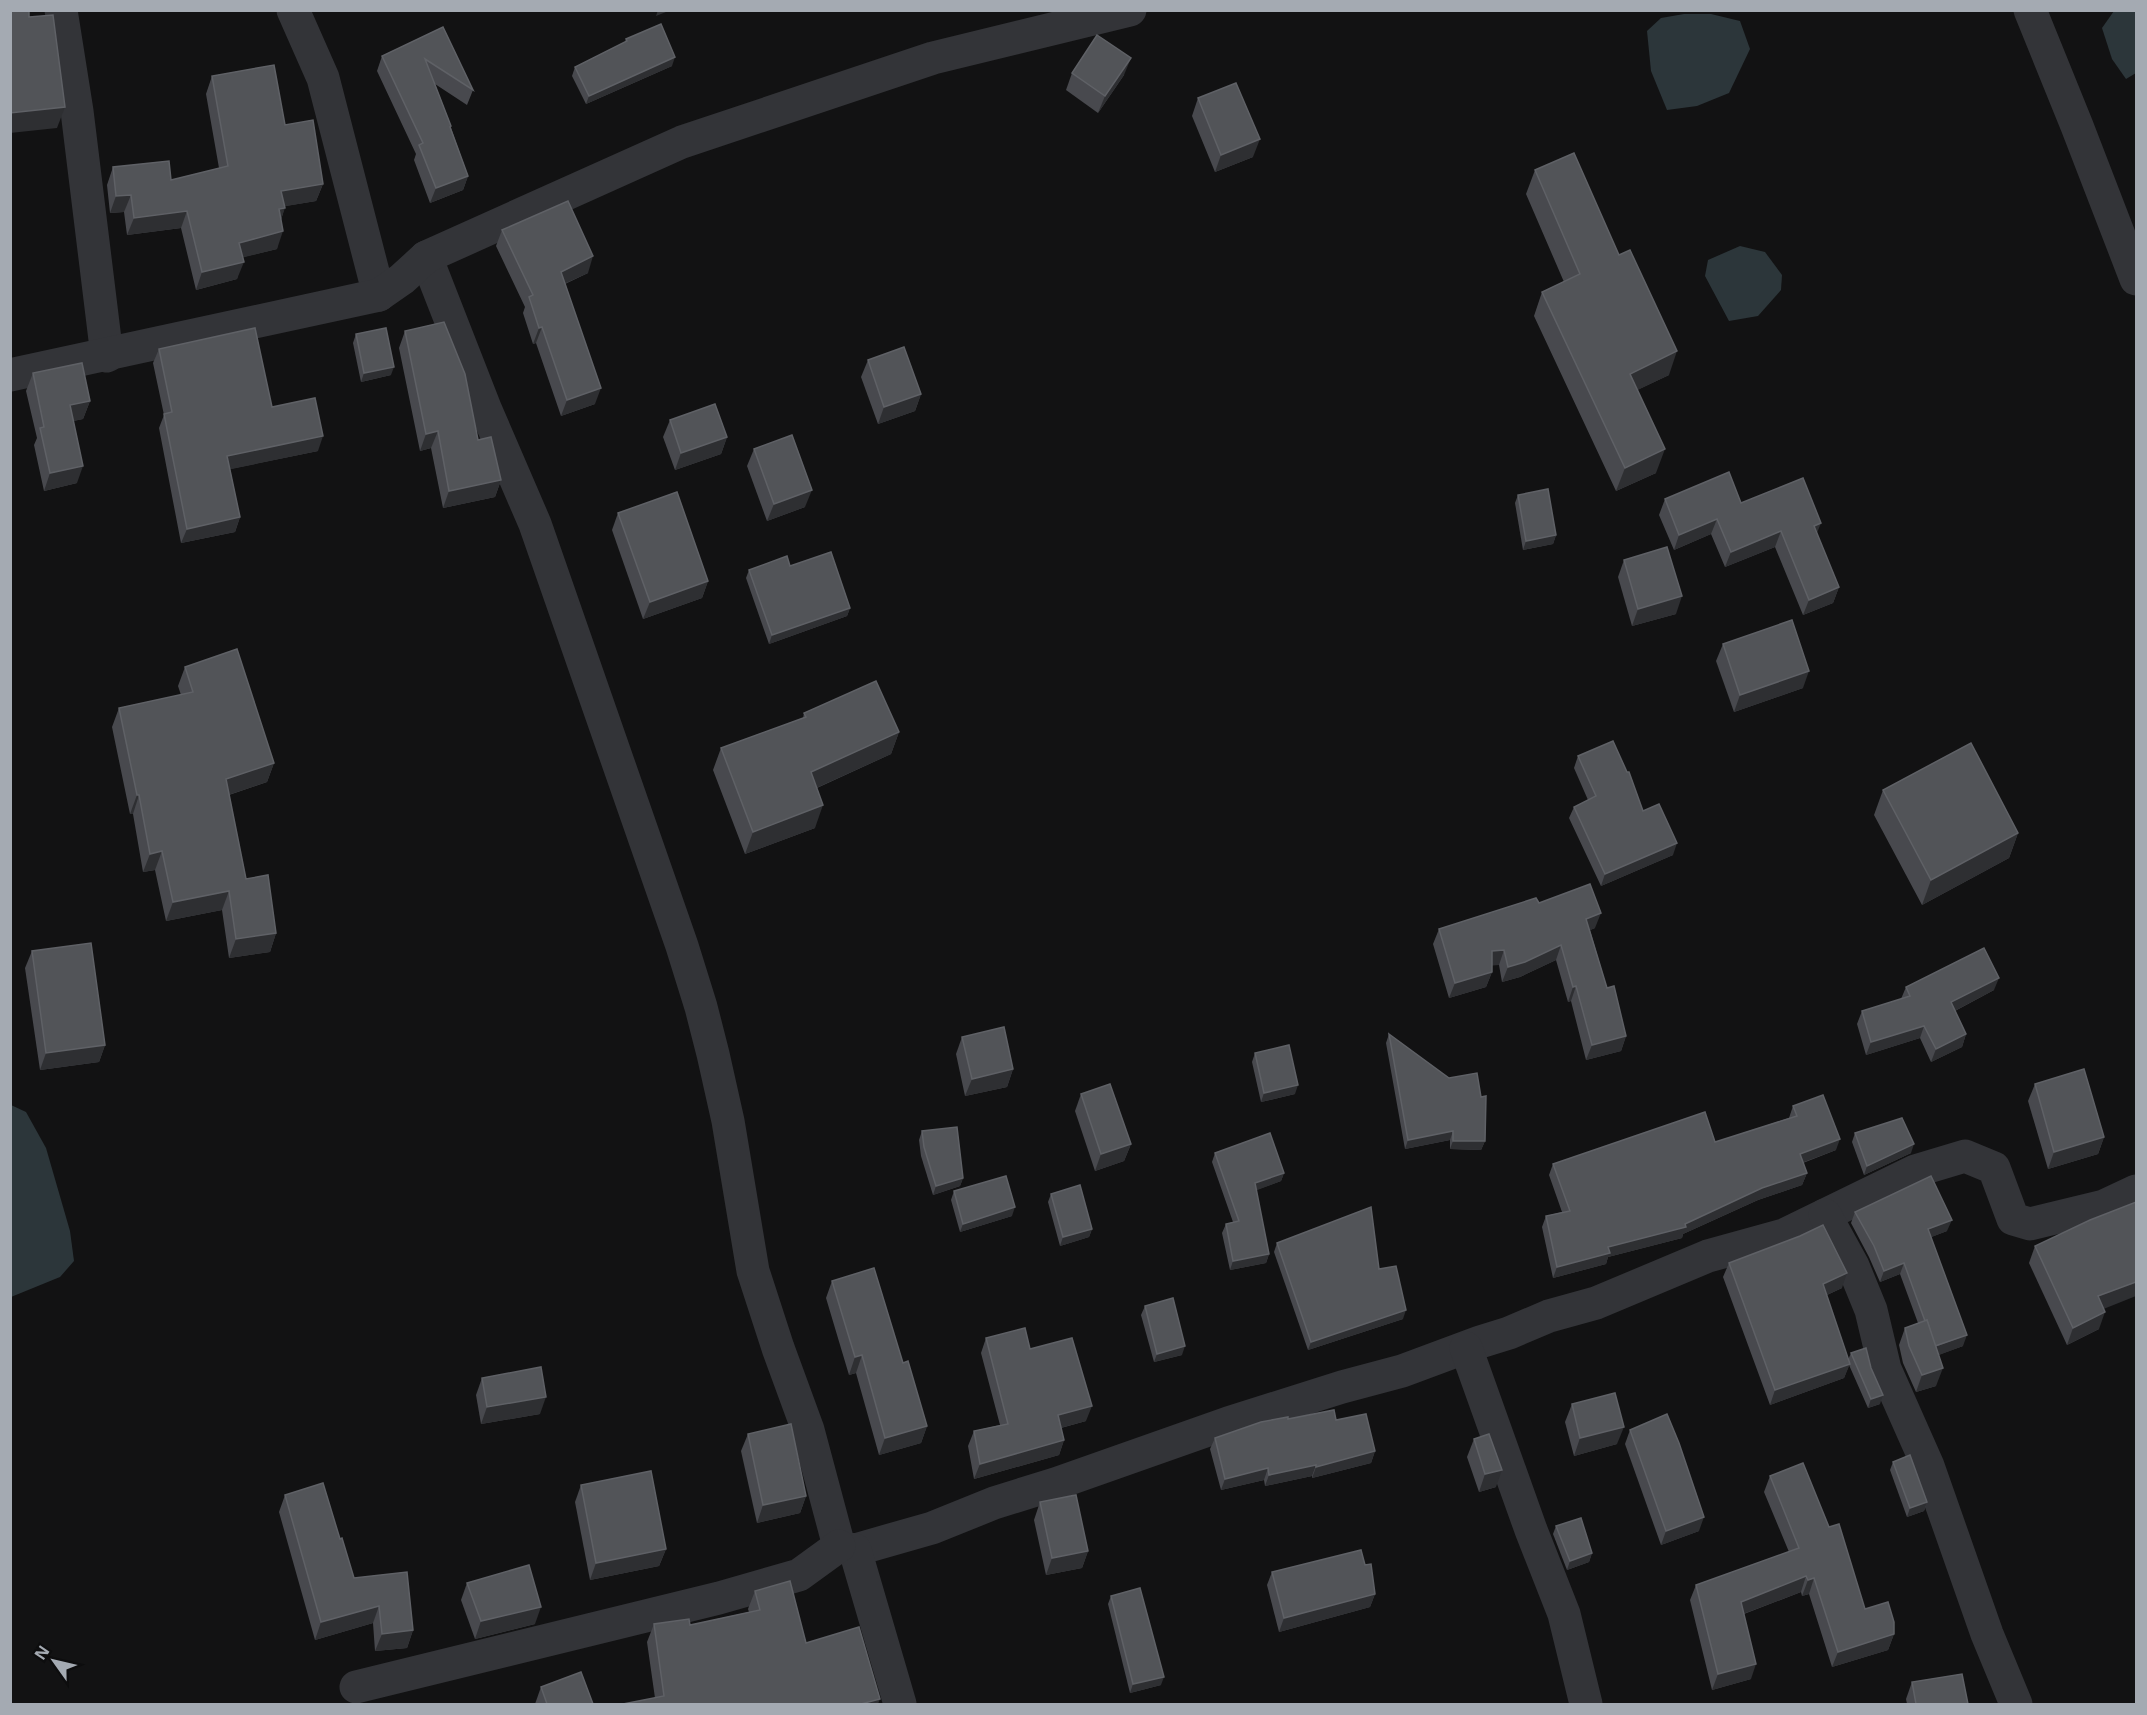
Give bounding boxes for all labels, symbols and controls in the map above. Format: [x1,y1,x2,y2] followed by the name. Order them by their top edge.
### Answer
[24,1631,84,1691] north arrow
[29,1641,54,1664] text: N

